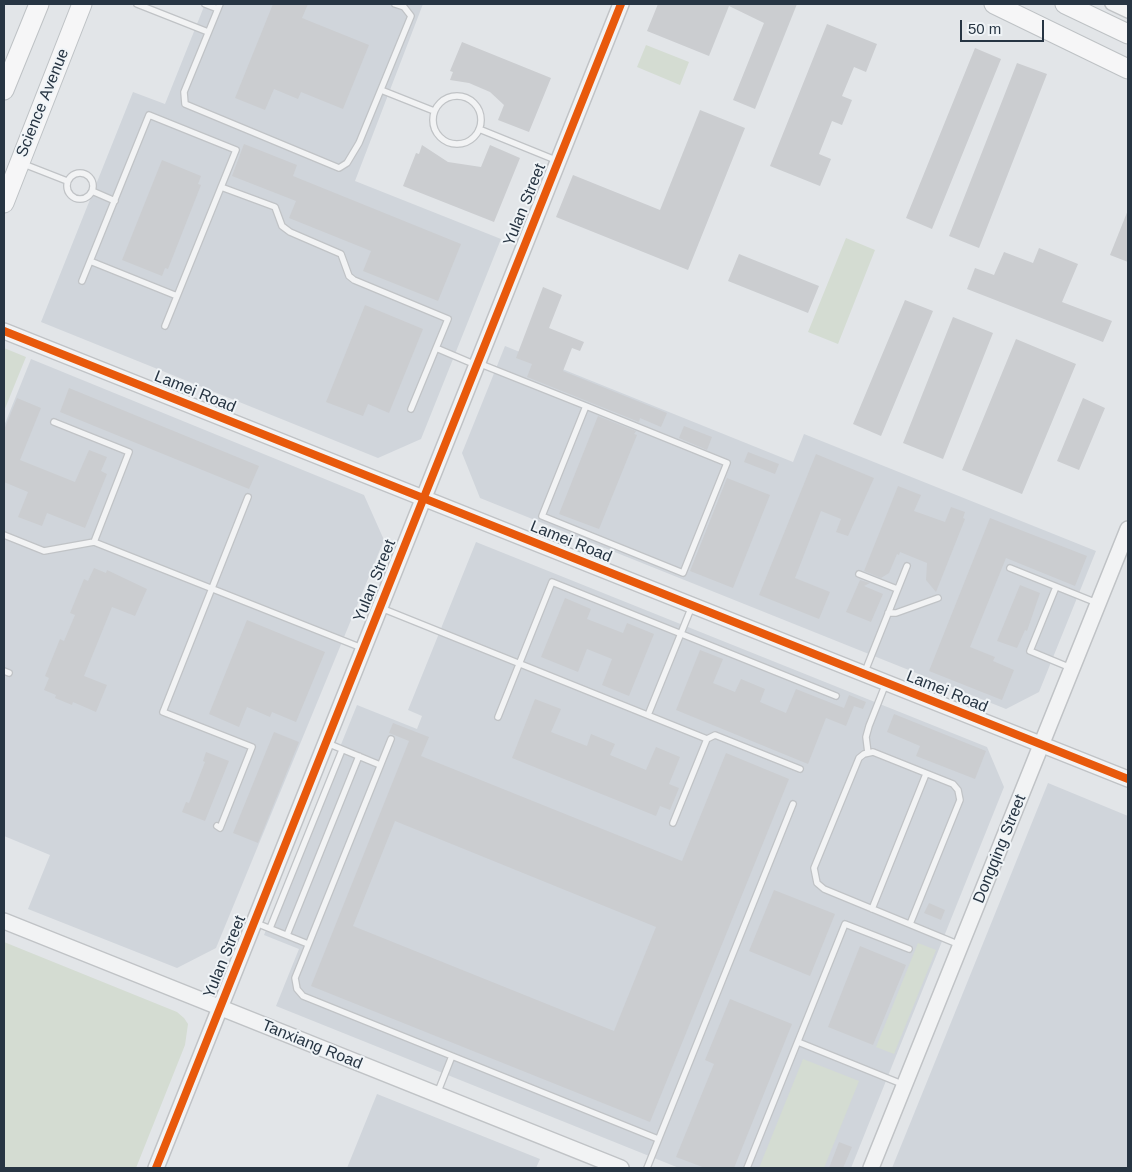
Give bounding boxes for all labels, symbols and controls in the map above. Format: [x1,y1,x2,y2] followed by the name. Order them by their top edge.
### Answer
[962,10,1046,42] scale bar
[968,20,1001,37] text: 50 m
[12,46,74,160] street label: Science Avenue
[500,161,550,249] street label: Yulan Street
[151,367,239,417] street label: Lamei Road
[527,517,615,567] street label: Lamei Road
[350,537,400,625] street label: Yulan Street
[903,667,991,717] street label: Lamei Road
[969,792,1031,906] street label: Dongqing Street
[200,913,250,1001] street label: Yulan Street
[259,1016,365,1074] street label: Tanxiang Road

